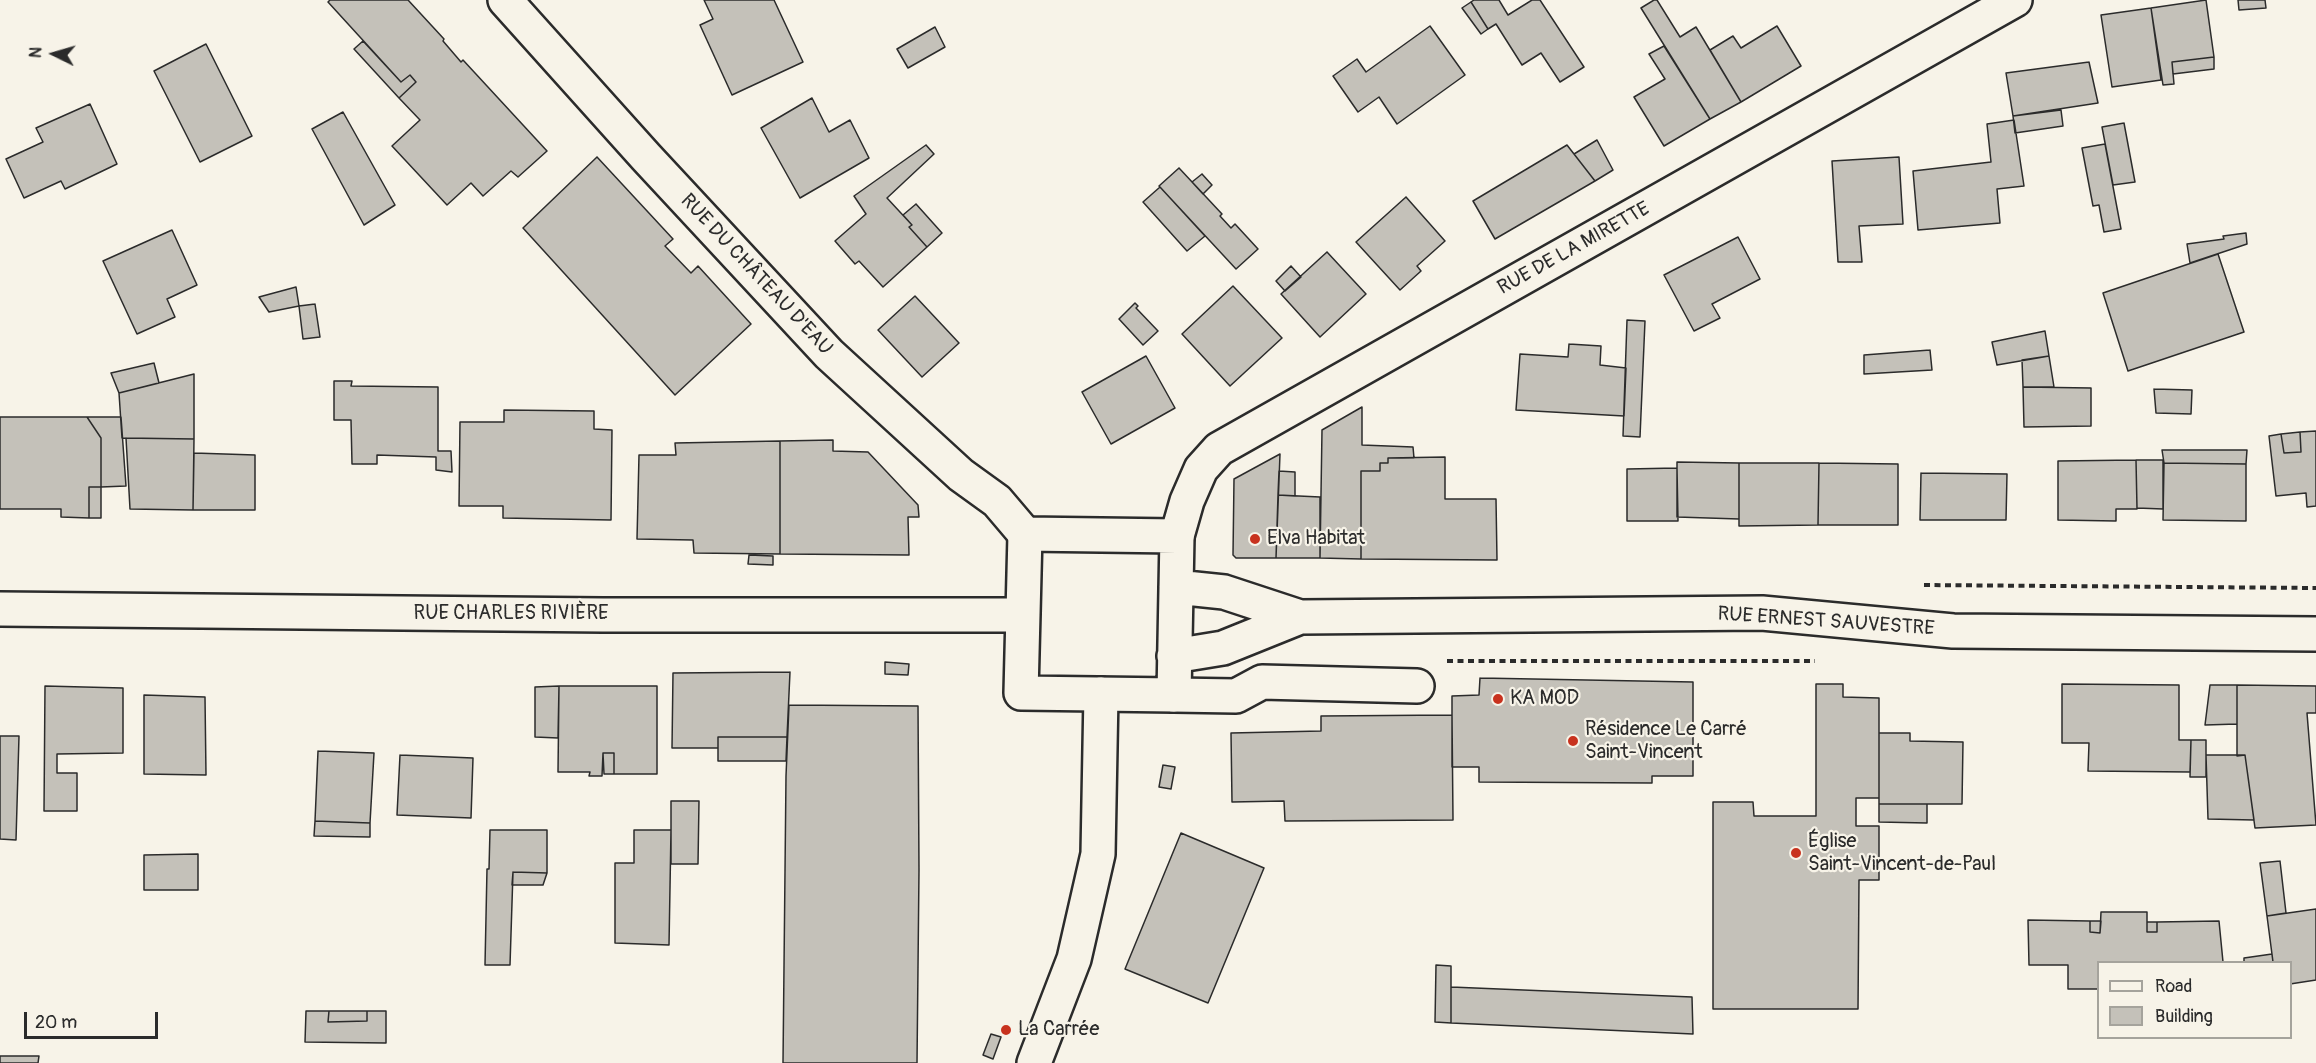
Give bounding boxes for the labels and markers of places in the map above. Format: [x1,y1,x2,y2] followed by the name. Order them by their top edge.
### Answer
[1267,527,1365,551] place label: Elva Habitat
[1248,532,1262,546] marker: Elva Habitat
[1510,687,1579,711] place label: KA MOD
[1491,692,1505,706] marker: KA MOD
[1585,718,1747,765] place label: Résidence Le Carré Saint-Vincent
[1566,734,1580,748] marker: Résidence Le Carré Saint-Vincent
[1808,830,1996,877] place label: Église Saint-Vincent-de-Paul
[1789,846,1803,860] marker: Église Saint-Vincent-de-Paul
[1018,1018,1099,1042] place label: La Carrée
[999,1023,1013,1037] marker: La Carrée

